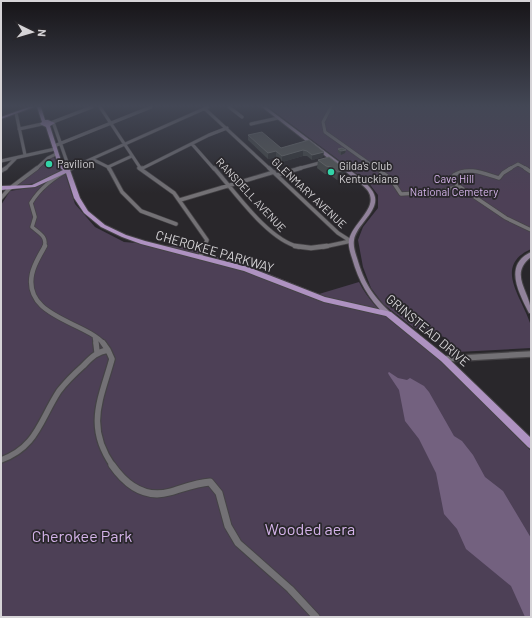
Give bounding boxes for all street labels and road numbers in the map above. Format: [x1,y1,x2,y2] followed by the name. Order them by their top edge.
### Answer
[214,155,289,235] street label: RANSDELL AVENUE
[269,155,349,231] street label: GLENMARY AVENUE
[154,226,276,276] street label: CHEROKEE PARKWAY
[383,290,473,370] street label: GRINSTEAD DRIVE

